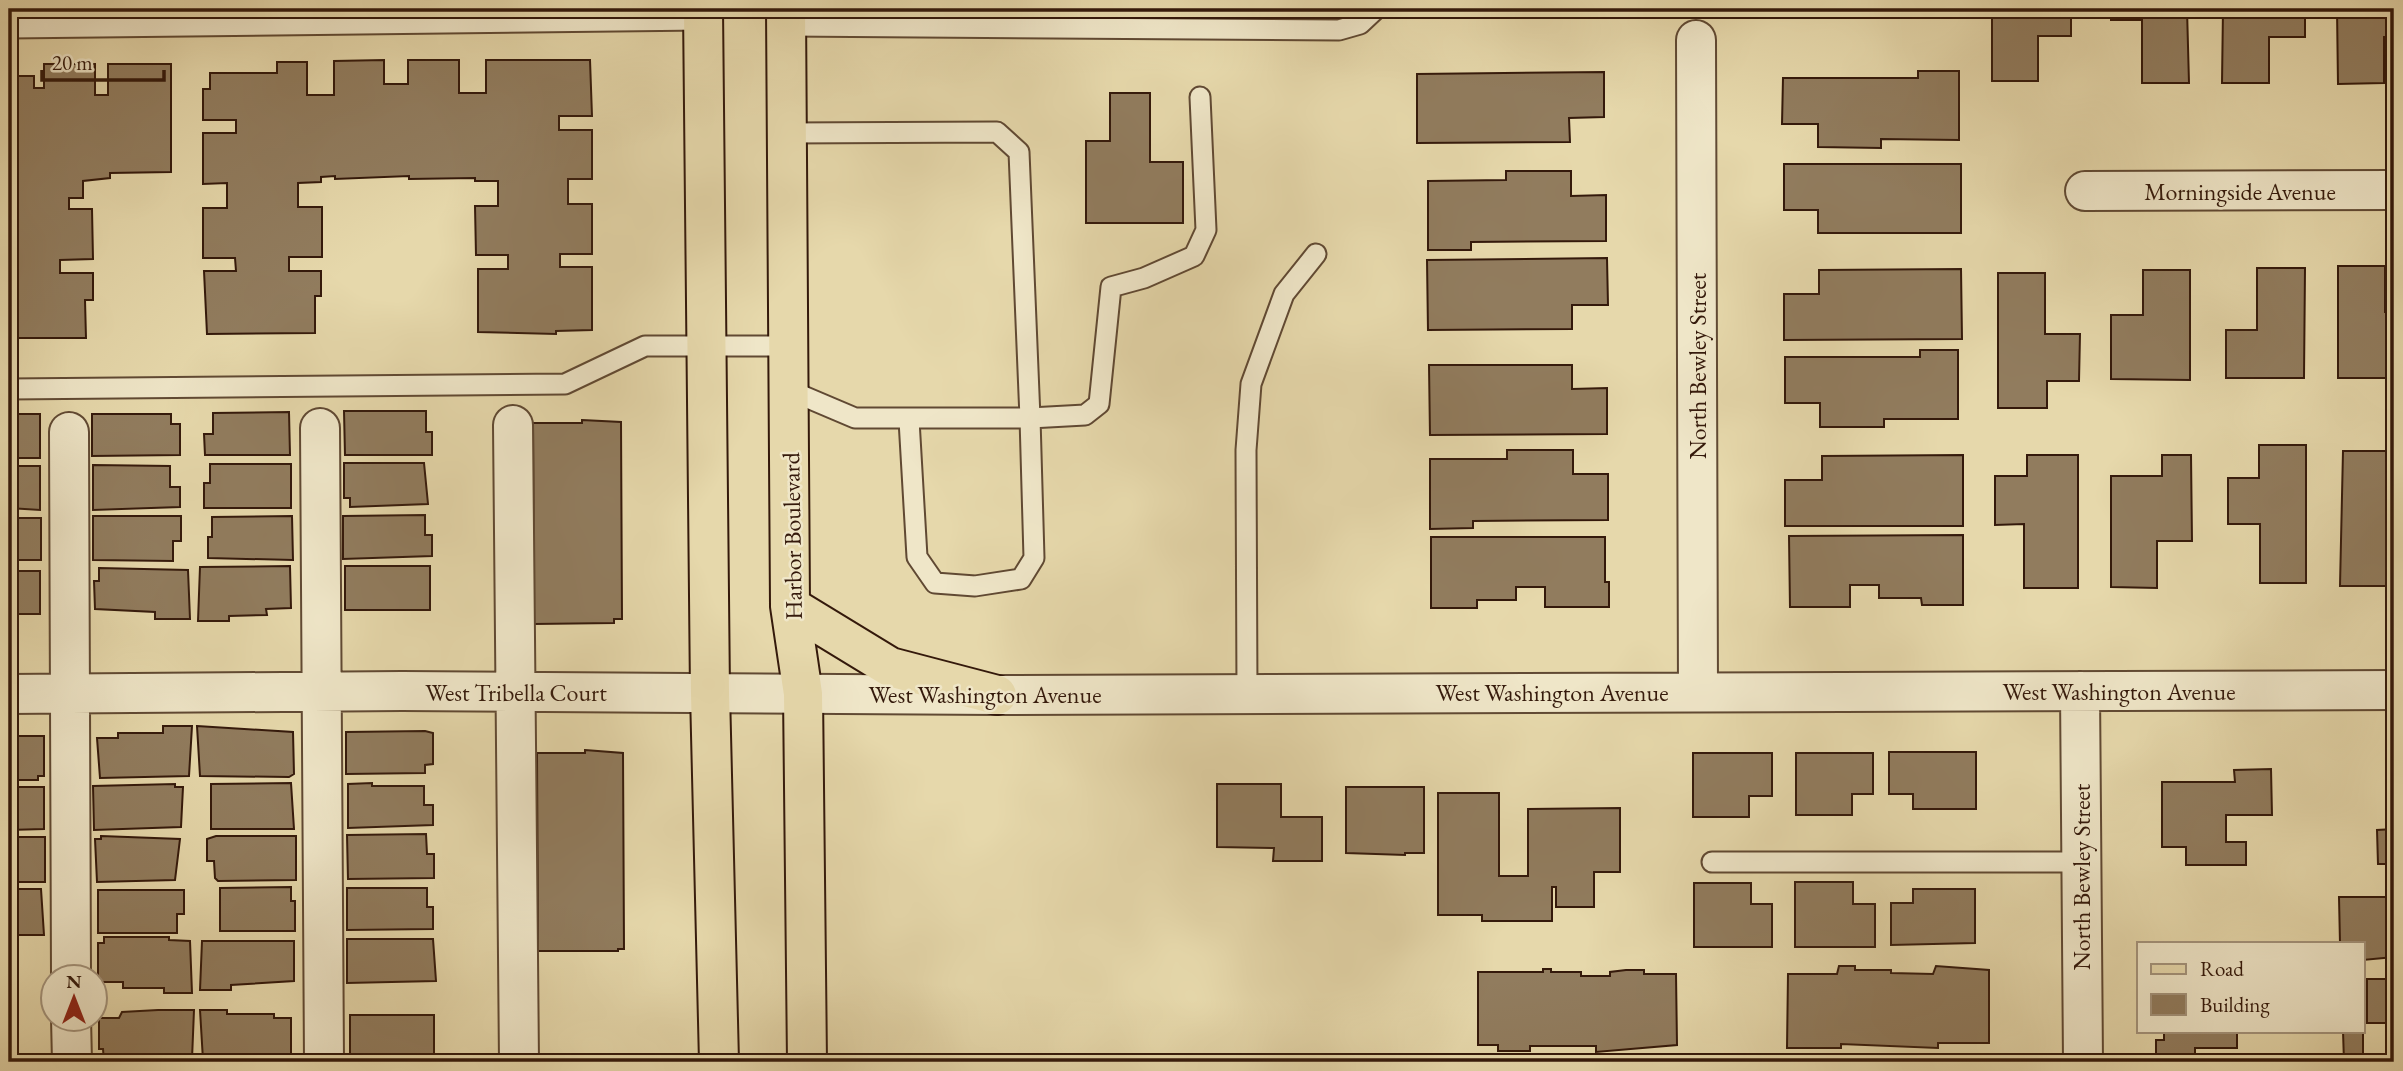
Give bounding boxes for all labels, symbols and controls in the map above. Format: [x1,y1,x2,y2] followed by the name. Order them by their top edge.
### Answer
[42,38,164,82] scale bar
[52,49,93,76] text: 20 m
[2144,176,2336,207] street label: Morningside Avenue
[1682,272,1713,459] street label: North Bewley Street
[775,451,809,620] street label: Harbor Boulevard
[2002,676,2236,707] street label: West Washington Avenue
[425,677,607,708] street label: West Tribella Court
[1435,677,1669,708] street label: West Washington Avenue
[868,679,1102,710] street label: West Washington Avenue
[2066,783,2097,970] street label: North Bewley Street
[2137,942,2364,1032] legend
[2200,955,2244,982] text: Road
[38,962,108,1032] north arrow
[66,969,82,994] text: N
[2200,991,2270,1018] text: Building

